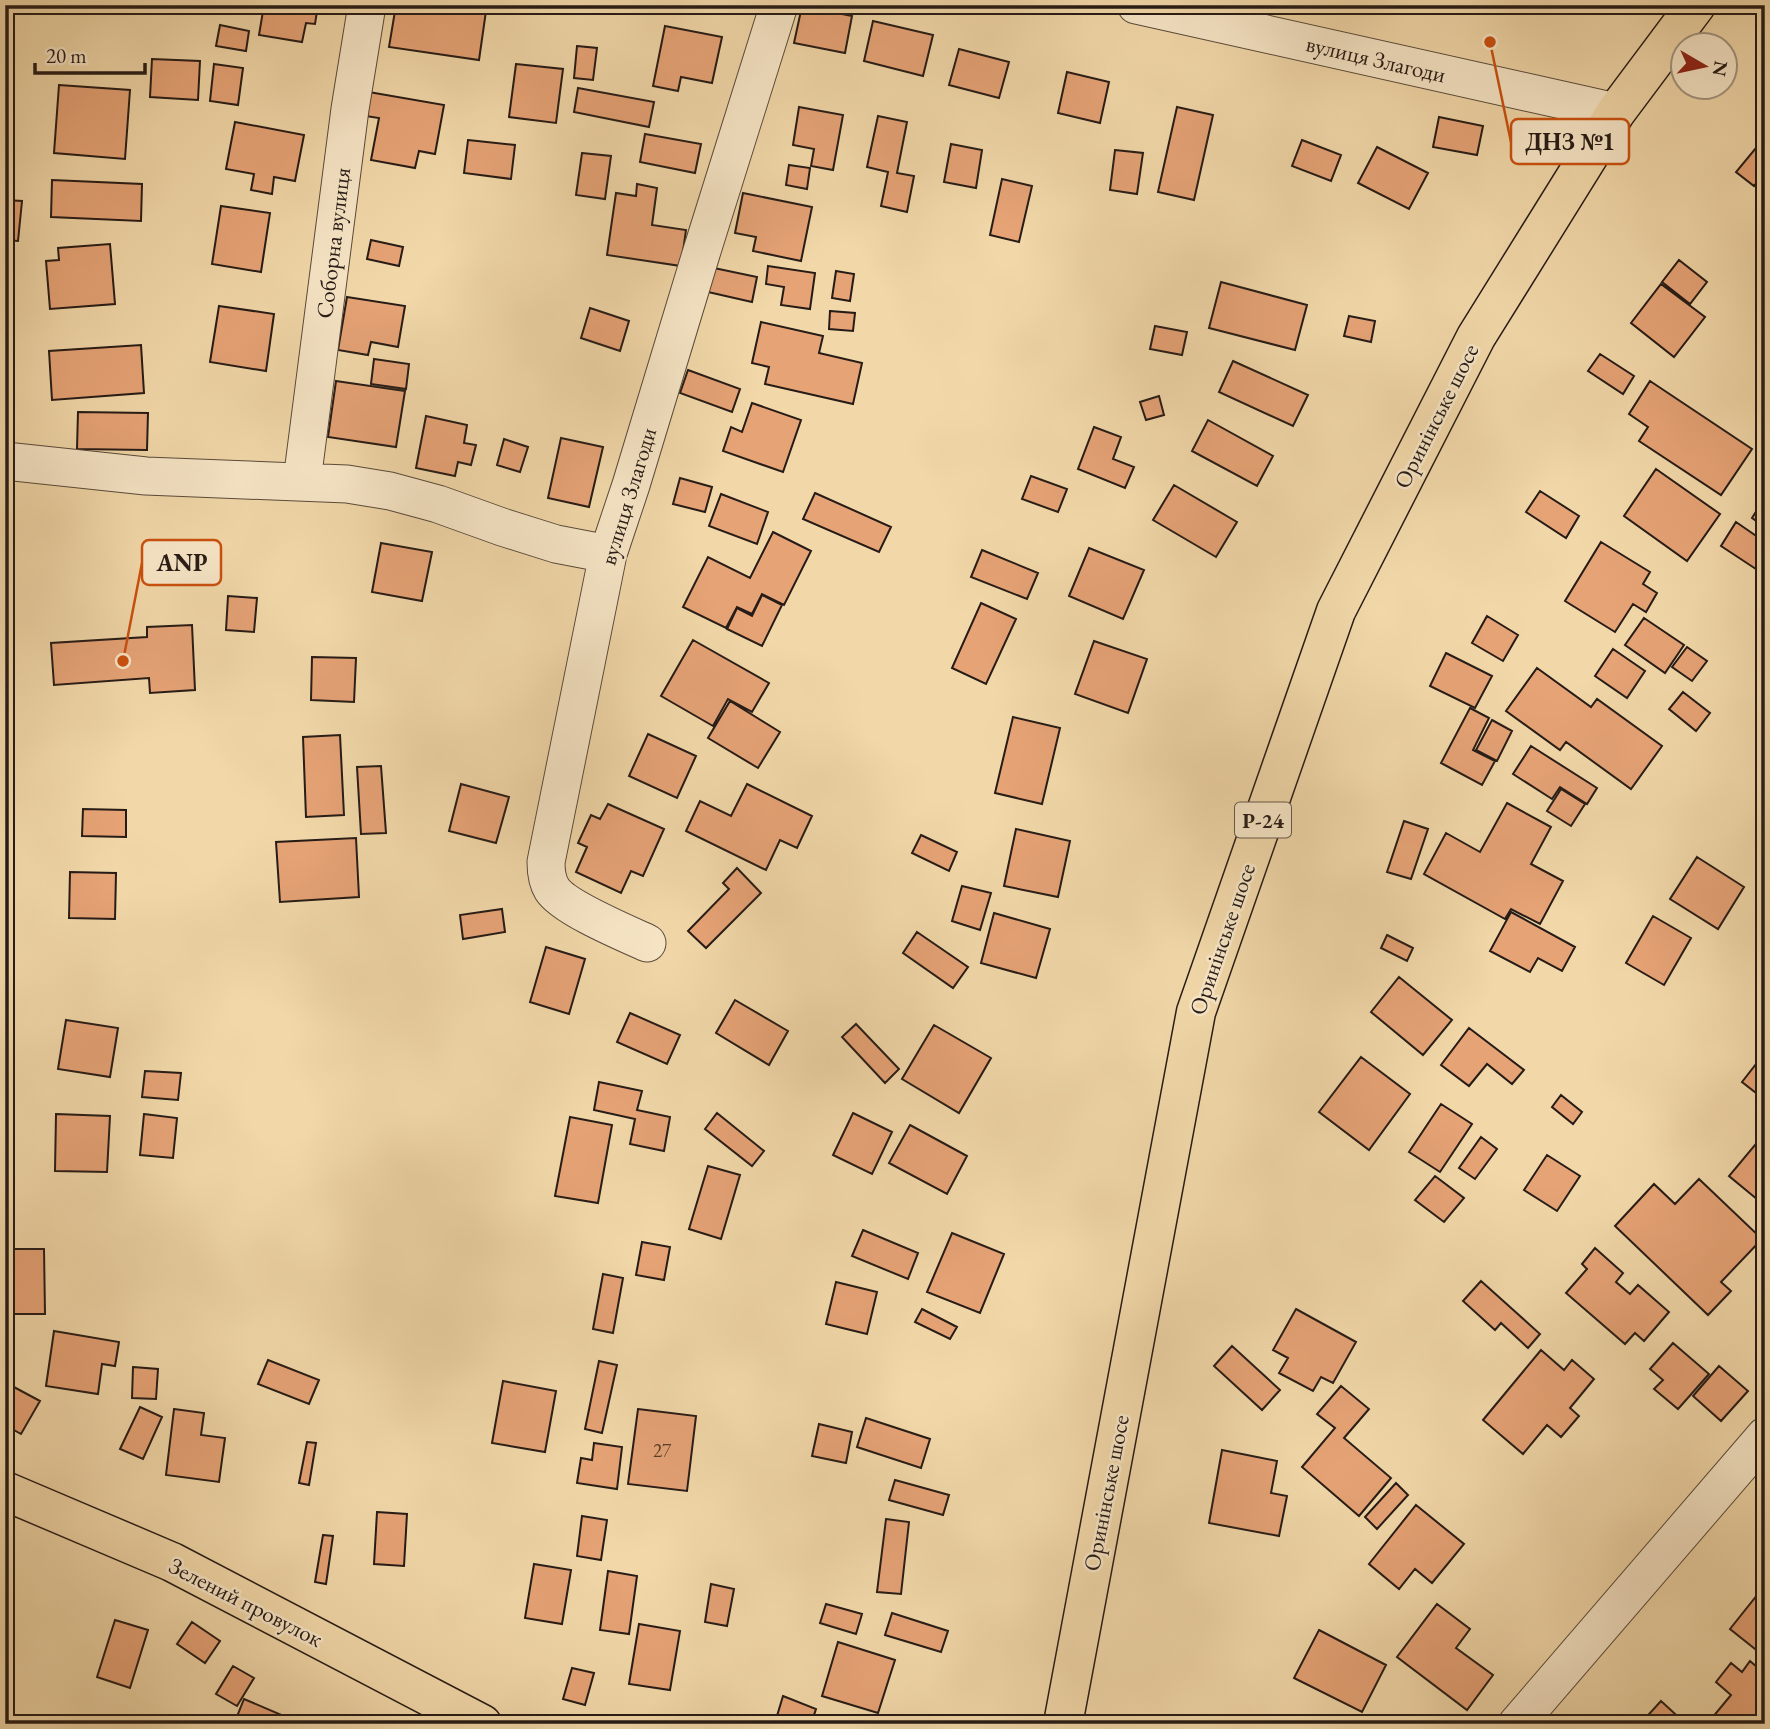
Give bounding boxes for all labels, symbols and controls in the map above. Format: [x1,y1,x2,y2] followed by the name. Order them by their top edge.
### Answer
[1303,28,1449,90] street label: вулиця Злагоди
[35,32,145,76] scale bar
[1668,32,1738,102] north arrow
[46,42,87,69] text: 20 m
[1707,59,1734,79] text: N
[1511,119,1629,164] callout: ДНЗ №1
[1525,126,1615,157] text: ДНЗ №1
[309,166,357,320] street label: Соборна вулиця
[1387,339,1485,493] street label: Оринінське шосе
[593,424,663,568] street label: вулиця Злагоди
[142,540,221,585] callout: ANP
[156,547,207,578] text: ANP
[1235,802,1291,838] road number: Р-24
[1182,859,1262,1019] street label: Оринінське шосе
[1076,1412,1136,1574] street label: Оринінське шосе
[653,1438,672,1463] house number: 27
[164,1550,328,1654] street label: Зелений провулок

